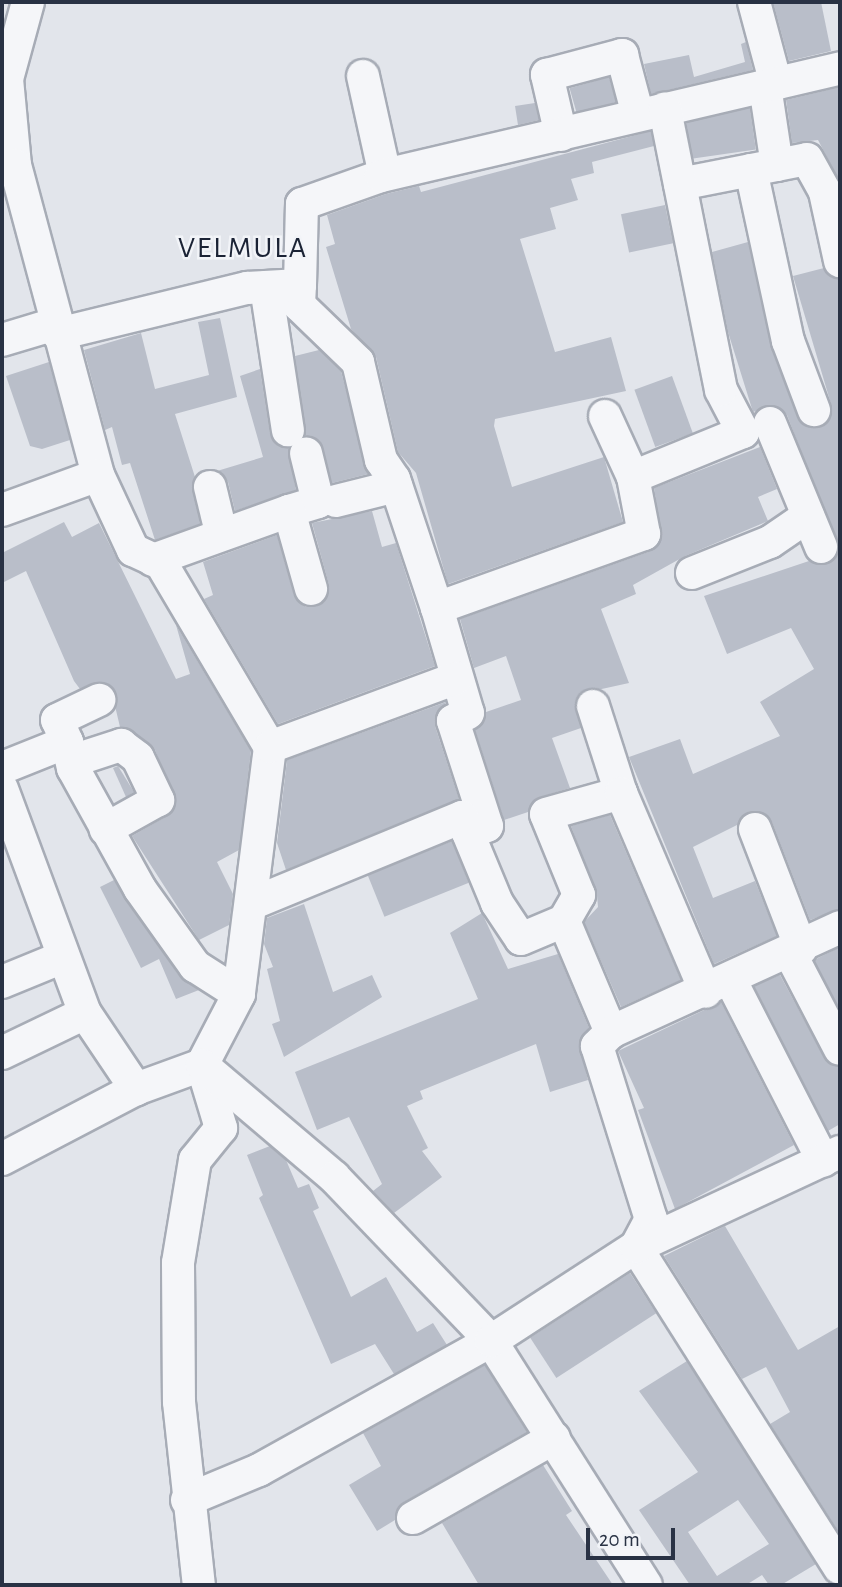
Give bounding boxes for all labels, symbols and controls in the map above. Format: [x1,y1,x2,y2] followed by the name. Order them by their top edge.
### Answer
[179,230,307,266] district label: VELMULA
[590,1514,679,1558] scale bar
[599,1529,640,1550] text: 20 m

